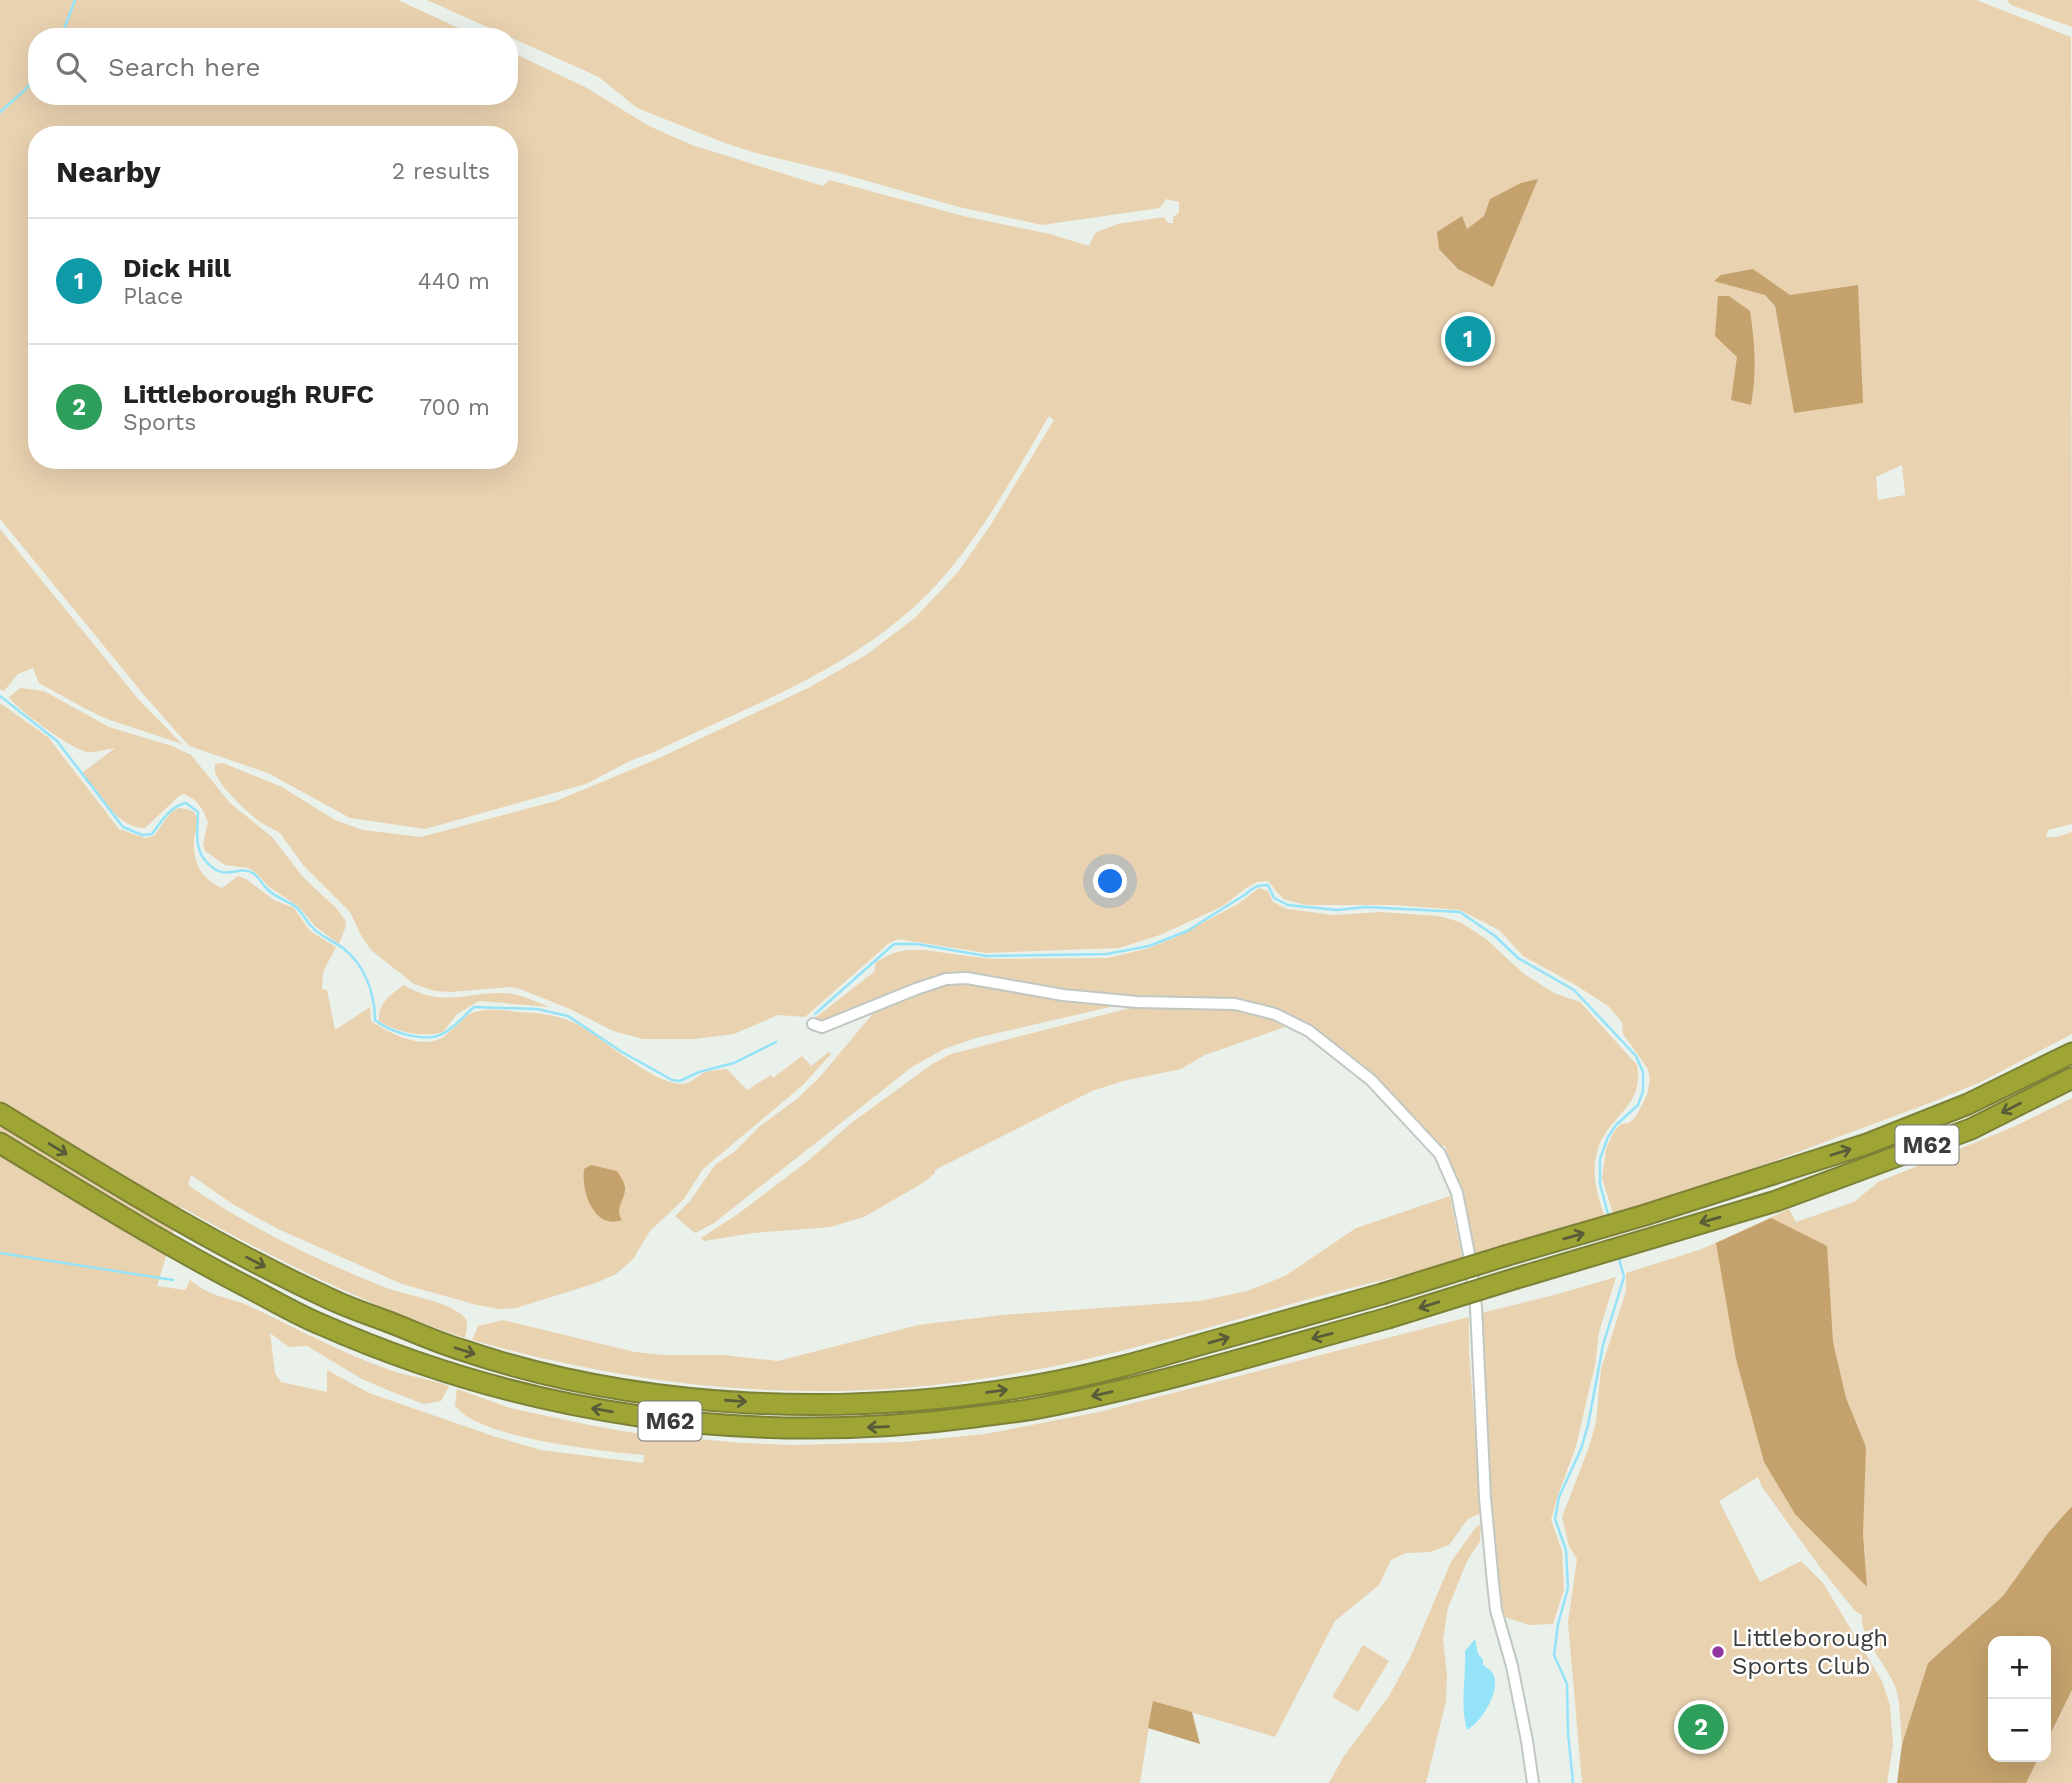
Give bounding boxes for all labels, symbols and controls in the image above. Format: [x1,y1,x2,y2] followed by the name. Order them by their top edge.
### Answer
[28,28,518,105] search box
[52,48,90,86] icon: search
[108,52,260,82] text: Search here
[56,154,161,189] text: Nearby
[392,158,490,185] text: 2 results
[123,253,231,283] text: Dick Hill
[74,268,84,295] text: 1
[418,268,490,295] text: 440 m
[123,283,183,310] text: Place
[1445,313,1491,365] pin: 1
[123,379,374,409] text: Littleborough RUFC
[72,394,86,421] text: 2
[419,394,490,421] text: 700 m
[123,409,196,436] text: Sports
[1093,864,1127,898] your location
[2001,1102,2022,1116] one-way arrow
[1896,1126,1958,1164] road number: M62
[48,1142,68,1156] one-way arrow
[1830,1145,1852,1158] one-way arrow
[1700,1214,1722,1227] one-way arrow
[1562,1228,1584,1241] one-way arrow
[245,1255,266,1269] one-way arrow
[1419,1300,1441,1313] one-way arrow
[1312,1330,1334,1343] one-way arrow
[1207,1333,1229,1346] one-way arrow
[453,1346,475,1358] one-way arrow
[985,1384,1008,1397] one-way arrow
[1091,1388,1114,1401] one-way arrow
[724,1394,747,1407] one-way arrow
[638,1402,702,1440] road number: M62
[592,1403,614,1416] one-way arrow
[866,1420,889,1433] one-way arrow
[1732,1624,1888,1680] place label: Littleborough Sports Club
[1988,1636,2051,1762] map controls
[1988,1636,2051,1699] button: +
[1710,1644,1726,1660] marker: Littleborough Sports Club
[1988,1699,2051,1762] button: −
[1678,1701,1724,1753] pin: 2

